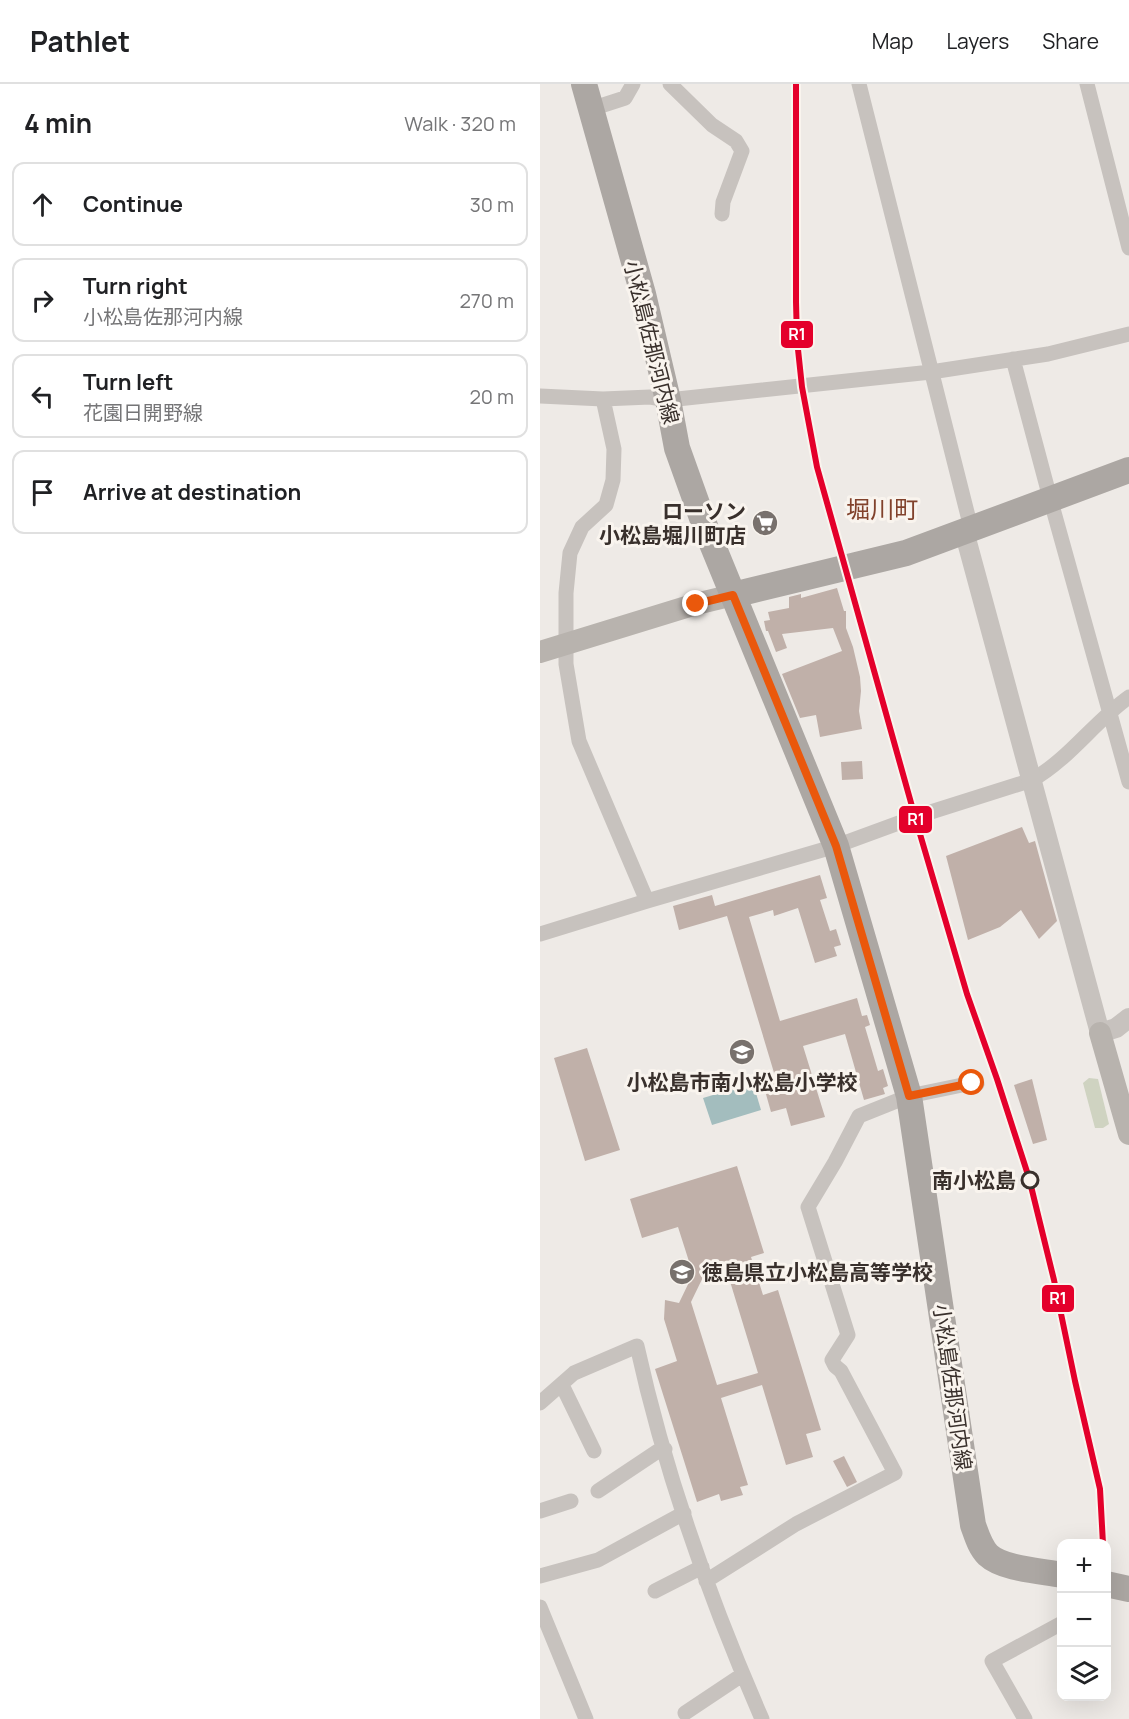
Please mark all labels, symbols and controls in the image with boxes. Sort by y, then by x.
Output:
text: Pathlet [30,22,130,60]
text: Map [872,27,913,55]
text: Layers [946,27,1009,55]
text: Share [1042,27,1099,55]
text: 4 min [24,105,92,141]
text: Walk · 320 m [404,110,516,137]
icon: ahead [26,188,59,221]
text: Continue [83,189,183,219]
text: 30 m [470,191,514,218]
street label: 小松島佐那河内線 [618,257,686,427]
text: Turn right [83,271,188,301]
icon: right [26,284,59,317]
text: 270 m [459,287,514,314]
text: 小松島佐那河内線 [83,303,243,330]
line badge: R1 [780,320,814,349]
text: R1 [788,323,806,345]
text: Turn left [83,367,173,397]
icon: left [26,380,59,413]
text: 20 m [469,383,514,410]
text: 花園日開野線 [83,399,203,426]
icon: arrive [26,476,59,509]
text: Arrive at destination [83,477,301,507]
district label: 堀川町 [846,492,918,525]
place label: ローソン 小松島堀川町店 [599,497,746,549]
supermarket icon: ローソン 小松島堀川町店 [750,508,780,538]
route end [682,590,708,616]
line badge: R1 [898,805,933,834]
text: R1 [907,808,925,830]
school or university icon: 小松島市南小松島小学校 [727,1037,757,1067]
place label: 小松島市南小松島小学校 [627,1068,858,1096]
route start [958,1069,984,1095]
place label: 南小松島 [932,1166,1016,1194]
marker: 南小松島 [1021,1171,1039,1189]
school or university icon: 徳島県立小松島高等学校 [667,1257,697,1287]
place label: 徳島県立小松島高等学校 [702,1258,933,1286]
line badge: R1 [1041,1284,1075,1313]
text: R1 [1049,1287,1067,1309]
street label: 小松島佐那河内線 [927,1302,979,1472]
map controls [1057,1539,1111,1701]
button: + [1057,1539,1111,1593]
button: − [1057,1593,1111,1647]
button: layers [1057,1647,1111,1701]

